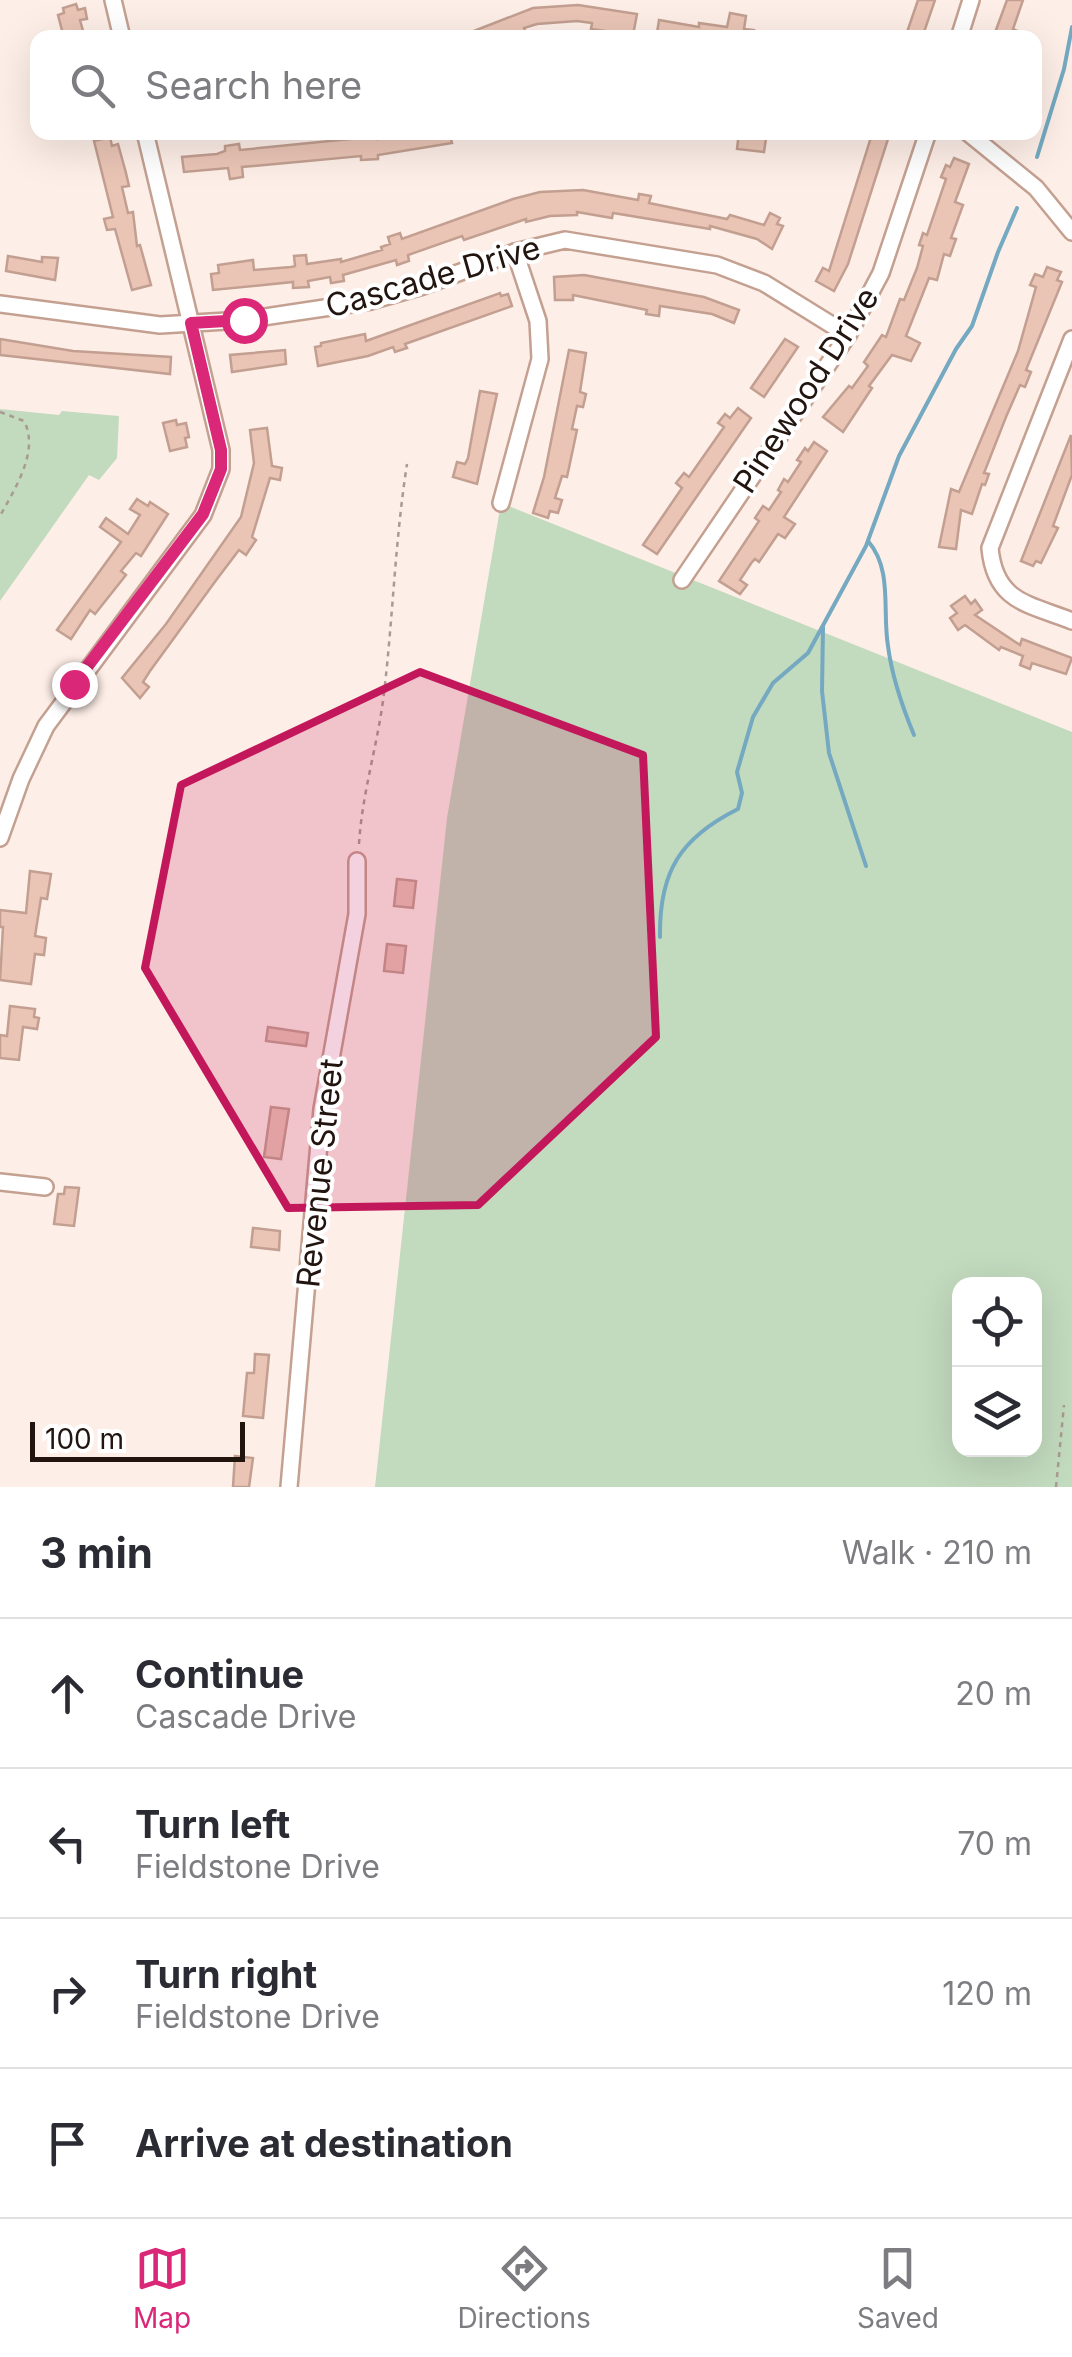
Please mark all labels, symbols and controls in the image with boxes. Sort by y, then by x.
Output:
search box [30,30,1042,140]
icon: search [65,58,120,113]
text: Search here [145,62,362,108]
street label: Cascade Drive [321,227,545,326]
street label: Pinewood Drive [725,280,887,500]
route start [222,298,268,344]
route end [52,662,98,708]
street label: Revenue Street [288,1057,351,1289]
map controls [952,1277,1042,1457]
button: locate [952,1277,1042,1367]
button: layers [952,1367,1042,1457]
scale bar [30,1417,245,1462]
text: 100 m [45,1422,124,1456]
text: 3 min [40,1527,153,1578]
text: Walk · 210 m [842,1533,1032,1572]
text: Continue [135,1651,304,1697]
icon: ahead [40,1666,95,1721]
text: 20 m [955,1674,1032,1713]
text: Cascade Drive [135,1697,356,1736]
text: Turn left [135,1801,290,1847]
icon: left [40,1816,95,1871]
text: 70 m [957,1824,1032,1863]
text: Fieldstone Drive [135,1847,380,1886]
text: Turn right [135,1951,317,1997]
icon: right [40,1966,95,2021]
text: 120 m [942,1974,1032,2013]
text: Fieldstone Drive [135,1997,380,2036]
icon: arrive [40,2116,95,2171]
text: Arrive at destination [135,2120,513,2166]
tab: Map [133,2241,191,2335]
tab: Directions [457,2241,591,2335]
tab: Saved [857,2241,939,2335]

